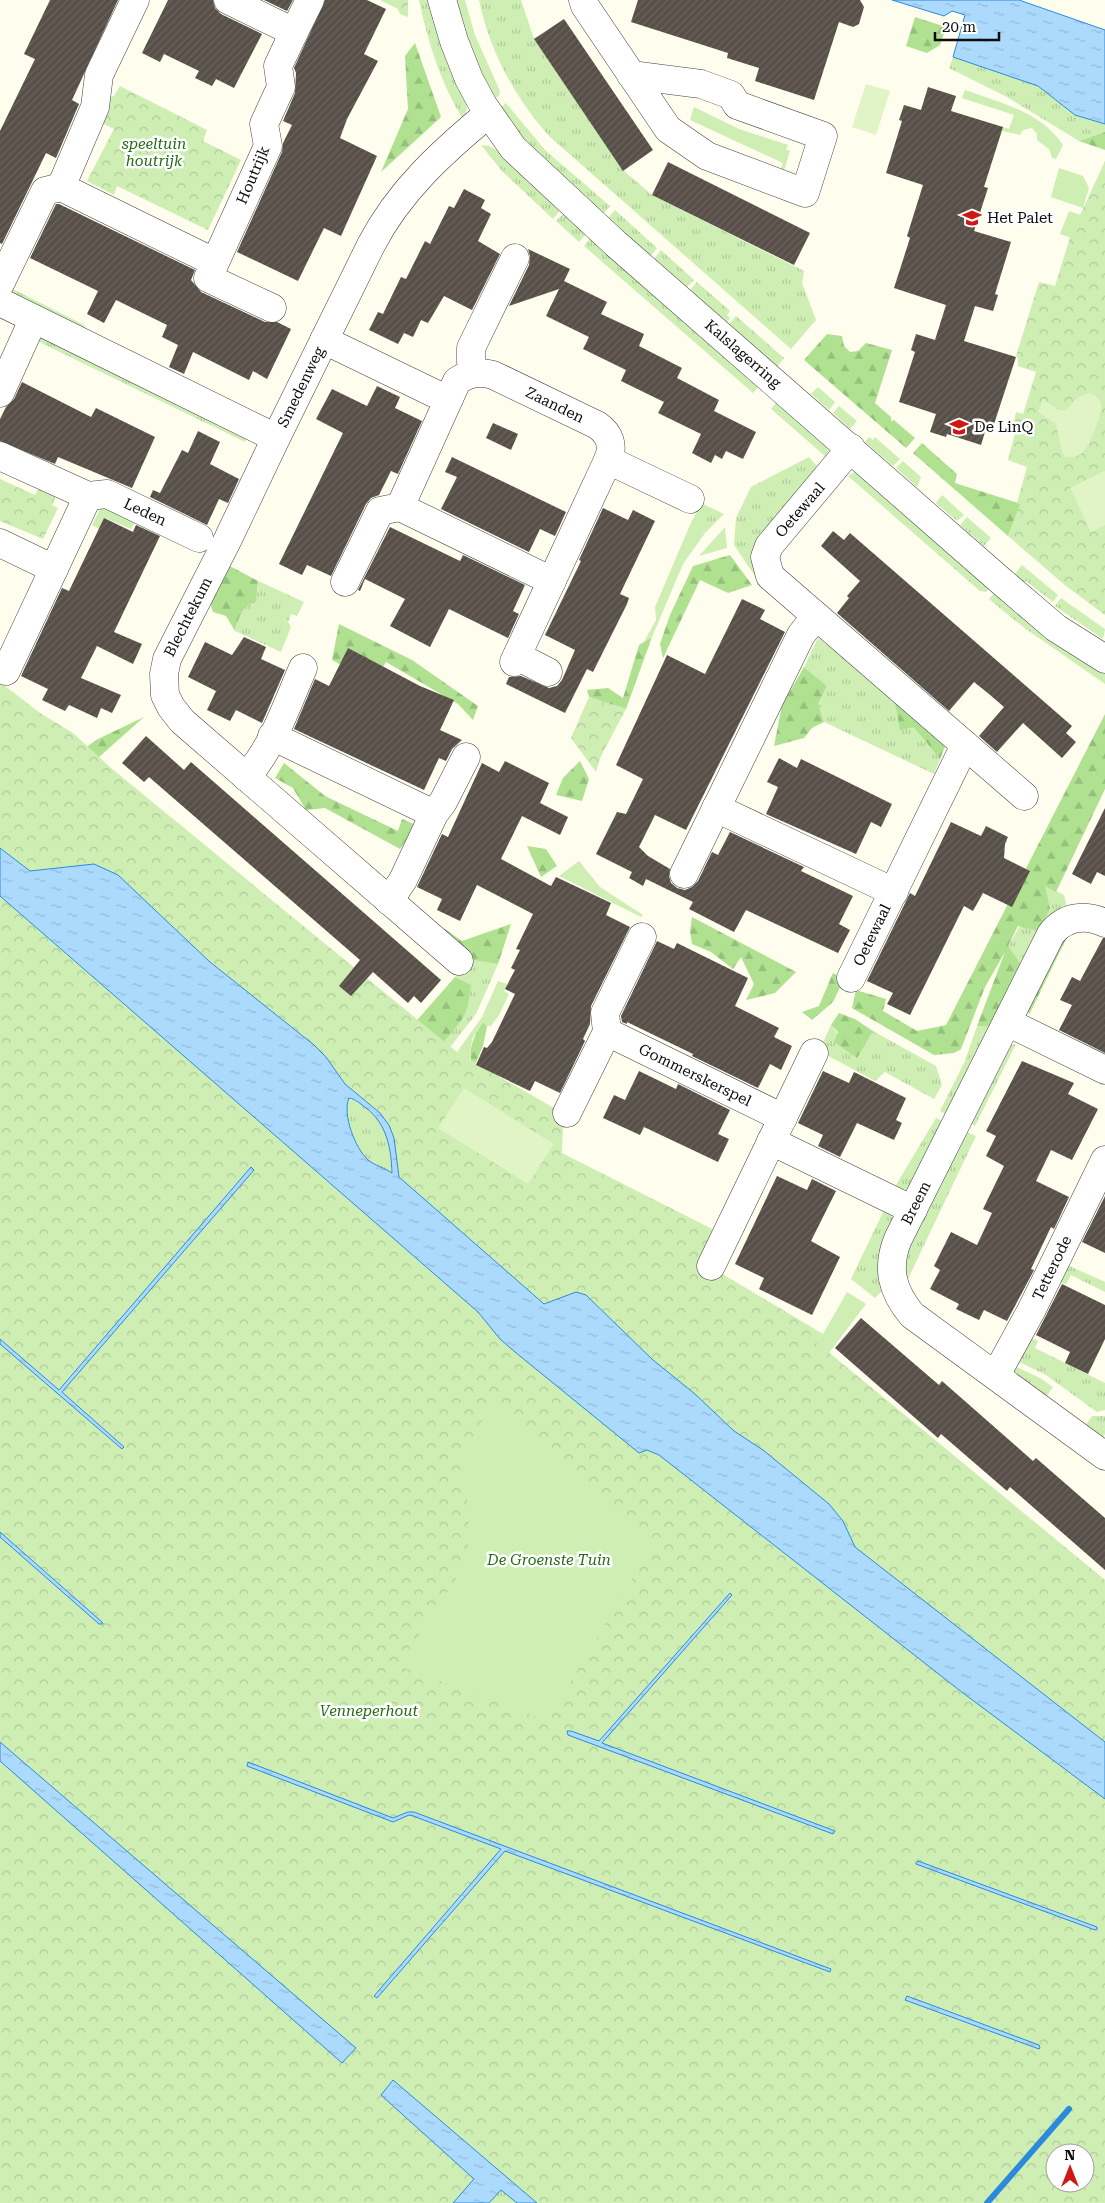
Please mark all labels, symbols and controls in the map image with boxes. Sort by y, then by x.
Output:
scale bar [935,10,999,42]
text: 20 m [942,18,977,36]
park label: speeltuin houtrijk [122,135,186,170]
street label: Houtrijk [233,143,273,207]
school or university icon: Het Palet [961,207,983,229]
place label: Het Palet [987,209,1053,227]
street label: Kalslagerring [701,316,785,392]
street label: Smedenweg [274,343,328,430]
street label: Zaanden [523,383,587,427]
school or university icon: De LinQ [948,416,970,438]
place label: De LinQ [974,418,1033,436]
street label: Oetewaal [771,479,829,541]
street label: Leden [121,494,170,530]
street label: Blechtekum [160,574,216,660]
street label: Oetewaal [849,901,895,969]
street label: Gommerskerspel [636,1040,755,1110]
street label: Breem [897,1178,935,1228]
street label: Tetterode [1029,1233,1075,1303]
park label: De Groenste Tuin [486,1551,611,1569]
park label: Venneperhout [320,1702,419,1720]
north arrow [1045,2143,1095,2193]
text: N [1065,2147,1076,2163]

